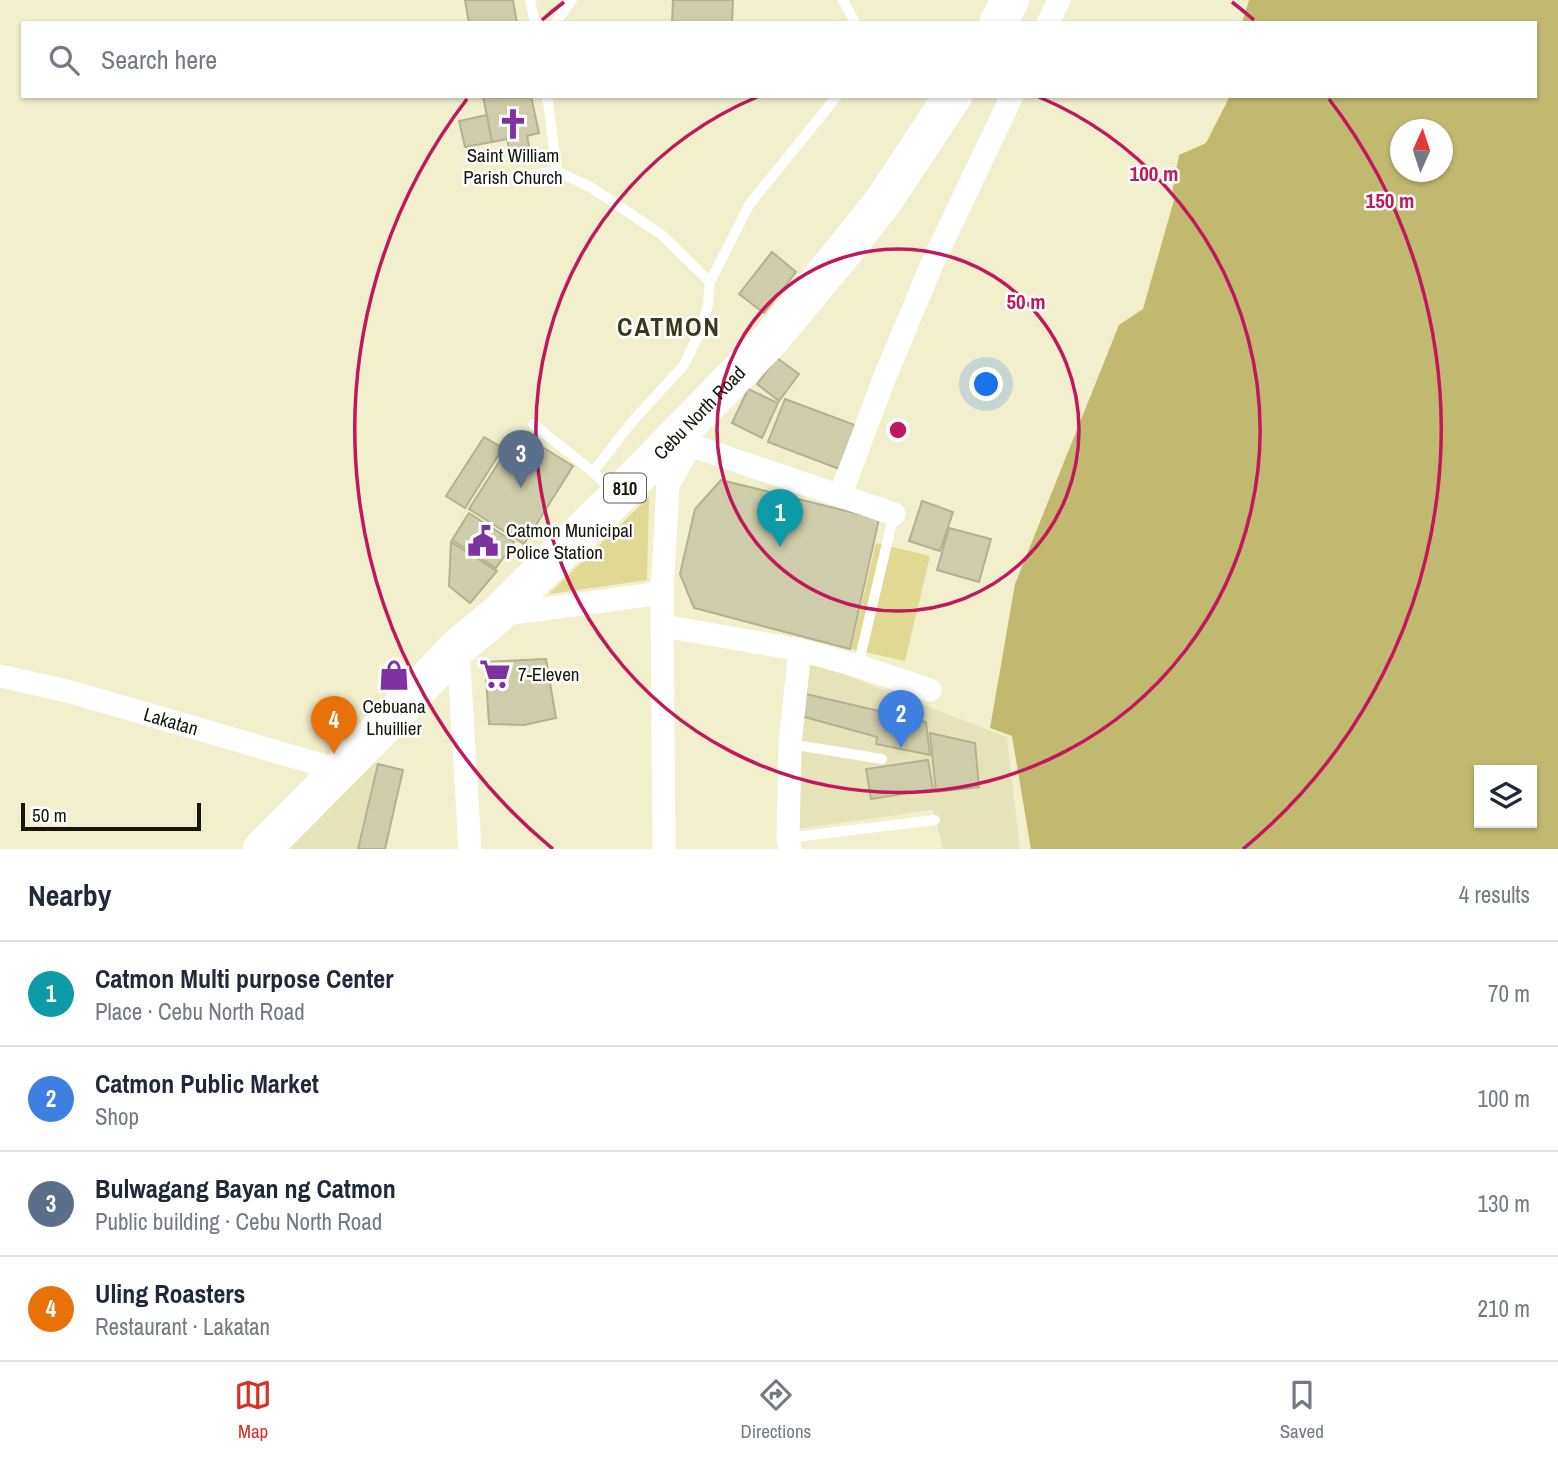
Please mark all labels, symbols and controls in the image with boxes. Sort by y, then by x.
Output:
search box [21,21,1537,98]
icon: search [45,41,83,79]
text: Search here [101,42,217,77]
church icon: Saint William Parish Church [496,107,530,141]
north arrow [1390,119,1453,182]
place label: Saint William Parish Church [463,142,563,190]
text: 100 m [1130,159,1178,188]
text: 150 m [1366,186,1414,215]
text: 50 m [1006,287,1046,316]
district label: CATMON [617,309,721,344]
street label: Cebu North Road [648,360,751,465]
your location [969,367,1003,401]
centre of rings [886,418,910,442]
pin: 3 [498,430,544,488]
road number: 810 [604,474,646,502]
pin: 1 [757,489,803,547]
place label: Catmon Municipal Police Station [506,517,632,565]
public building icon: Catmon Municipal Police Station [466,524,500,558]
supermarket icon: 7-Eleven [478,657,512,691]
shop icon: Cebuana Lhuillier [377,658,411,692]
place label: 7-Eleven [518,661,579,687]
pin: 2 [878,690,924,748]
place label: Cebuana Lhuillier [362,693,426,741]
pin: 4 [311,696,357,754]
street label: Lakatan [141,701,201,741]
map controls [1474,765,1537,828]
button: layers [1474,765,1537,828]
scale bar [21,800,201,832]
text: 50 m [32,802,67,828]
text: Nearby [28,875,111,915]
text: 4 results [1459,879,1530,910]
text: Catmon Multi purpose Center [95,961,394,996]
text: 1 [46,978,56,1009]
text: 70 m [1488,978,1530,1009]
text: Place · Cebu North Road [95,996,305,1027]
text: Catmon Public Market [95,1066,319,1101]
text: 2 [46,1083,56,1114]
text: 100 m [1478,1083,1530,1114]
text: Shop [95,1101,139,1132]
text: Bulwagang Bayan ng Catmon [95,1171,396,1206]
text: 3 [46,1188,56,1219]
text: 130 m [1478,1188,1530,1219]
text: Public building · Cebu North Road [95,1206,382,1237]
text: Uling Roasters [95,1276,245,1311]
text: 4 [46,1293,56,1324]
text: 210 m [1478,1293,1530,1324]
text: Restaurant · Lakatan [95,1311,270,1342]
tab: Map [234,1376,272,1444]
tab: Directions [740,1376,811,1444]
tab: Saved [1280,1376,1324,1444]

